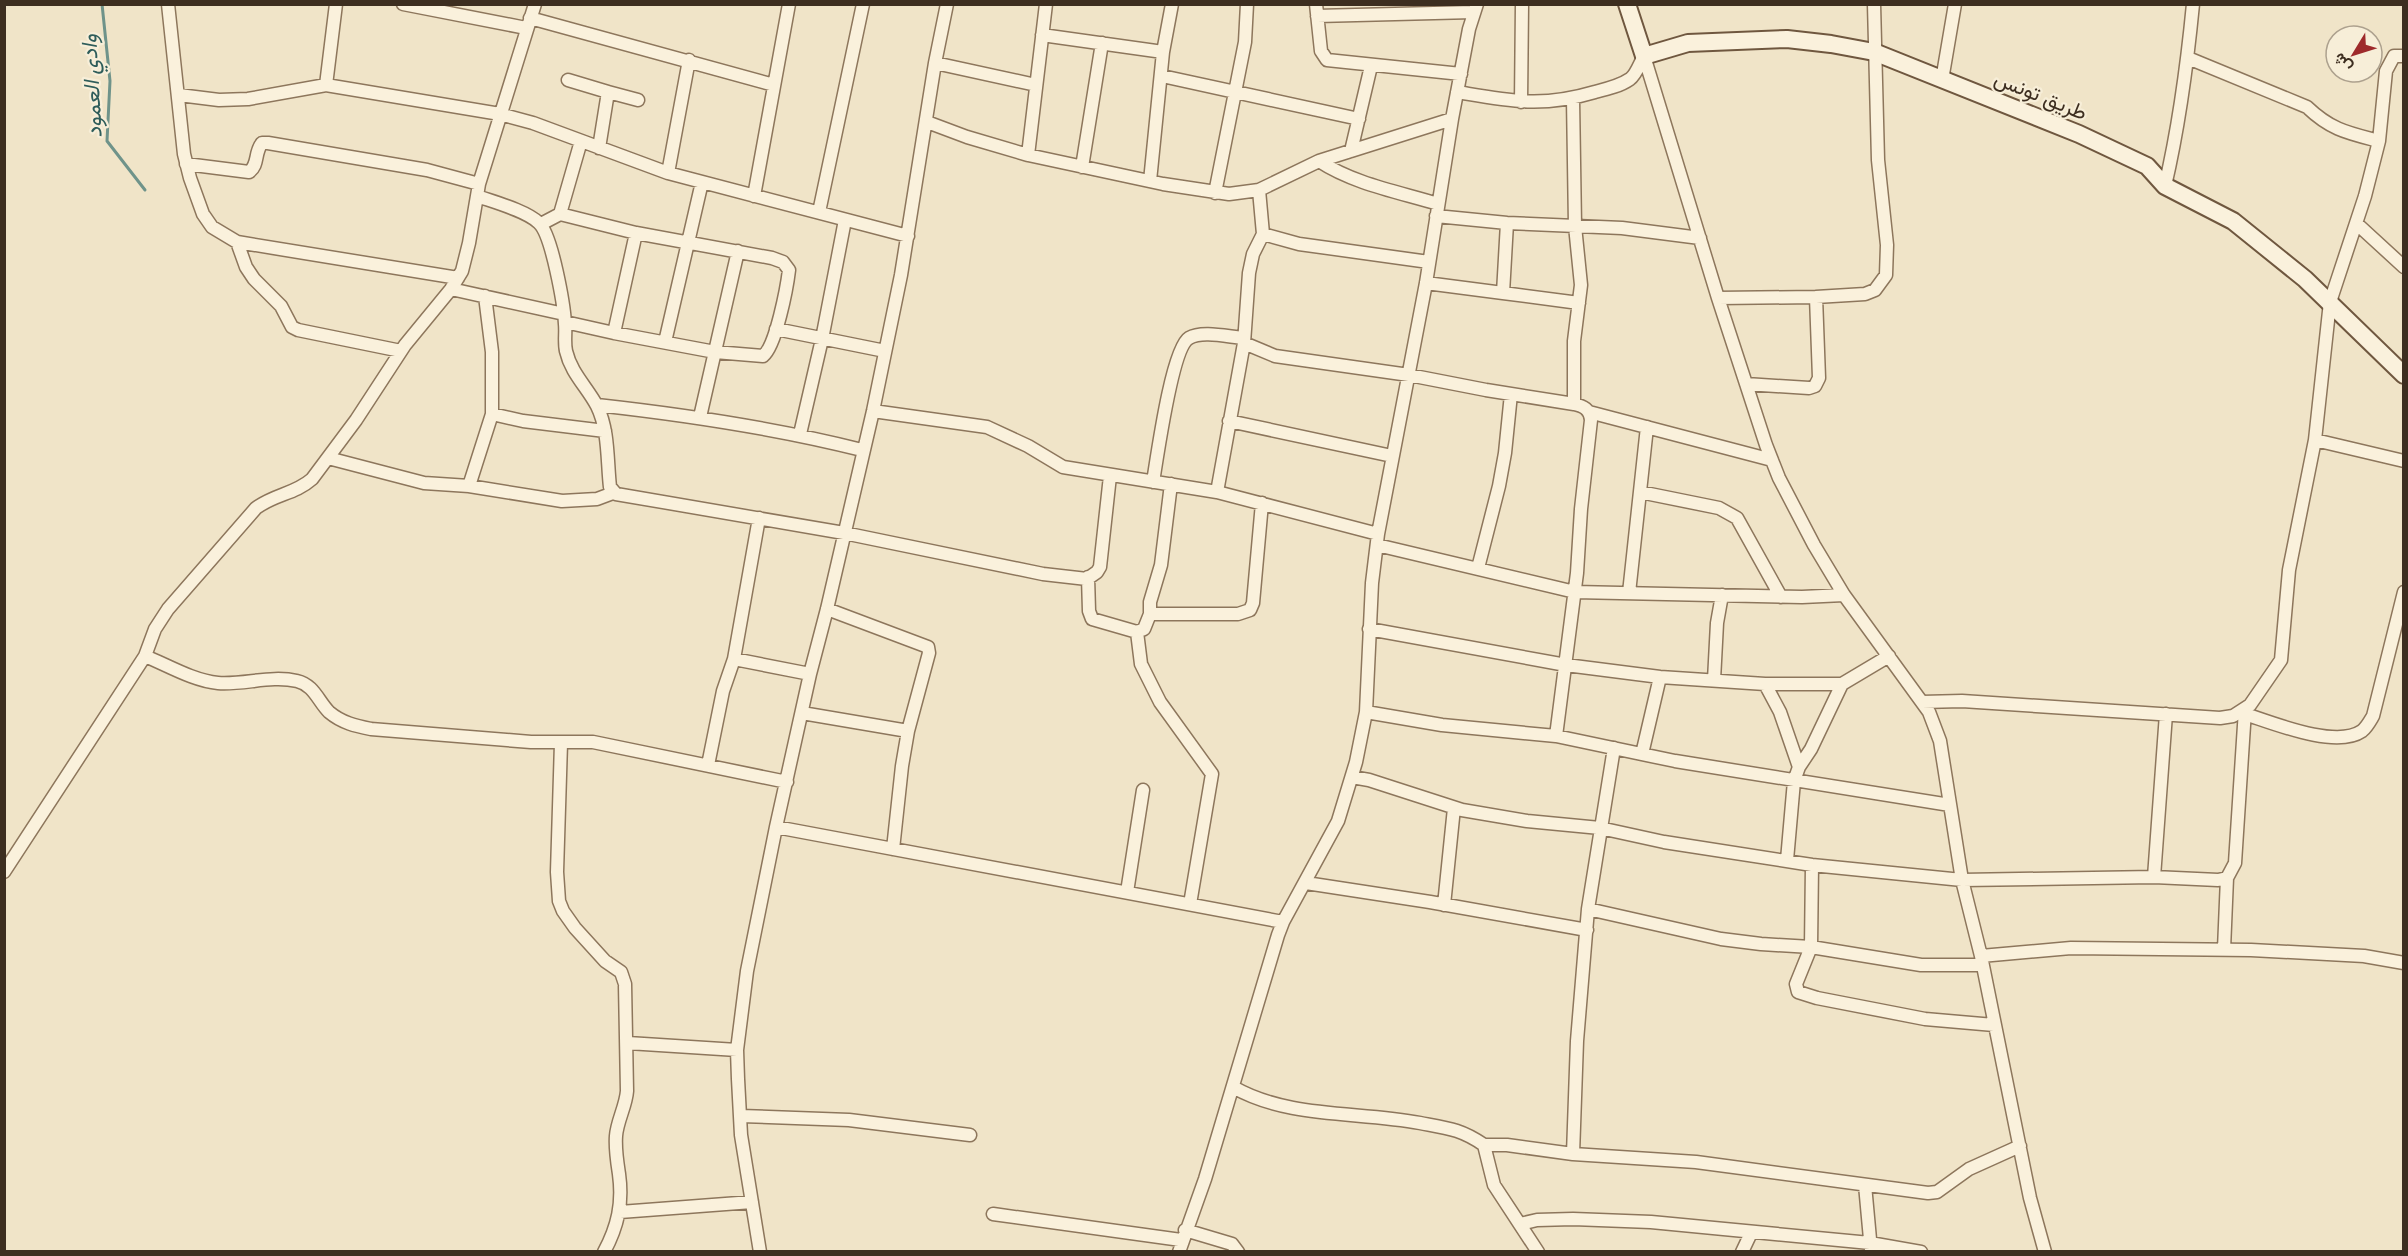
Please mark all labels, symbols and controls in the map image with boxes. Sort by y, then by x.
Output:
north arrow [2324,24,2384,84]
water label: وادي العمود [74,33,112,138]
text: ش [2328,49,2356,77]
street label: طريق تونس [1991,64,2091,126]

